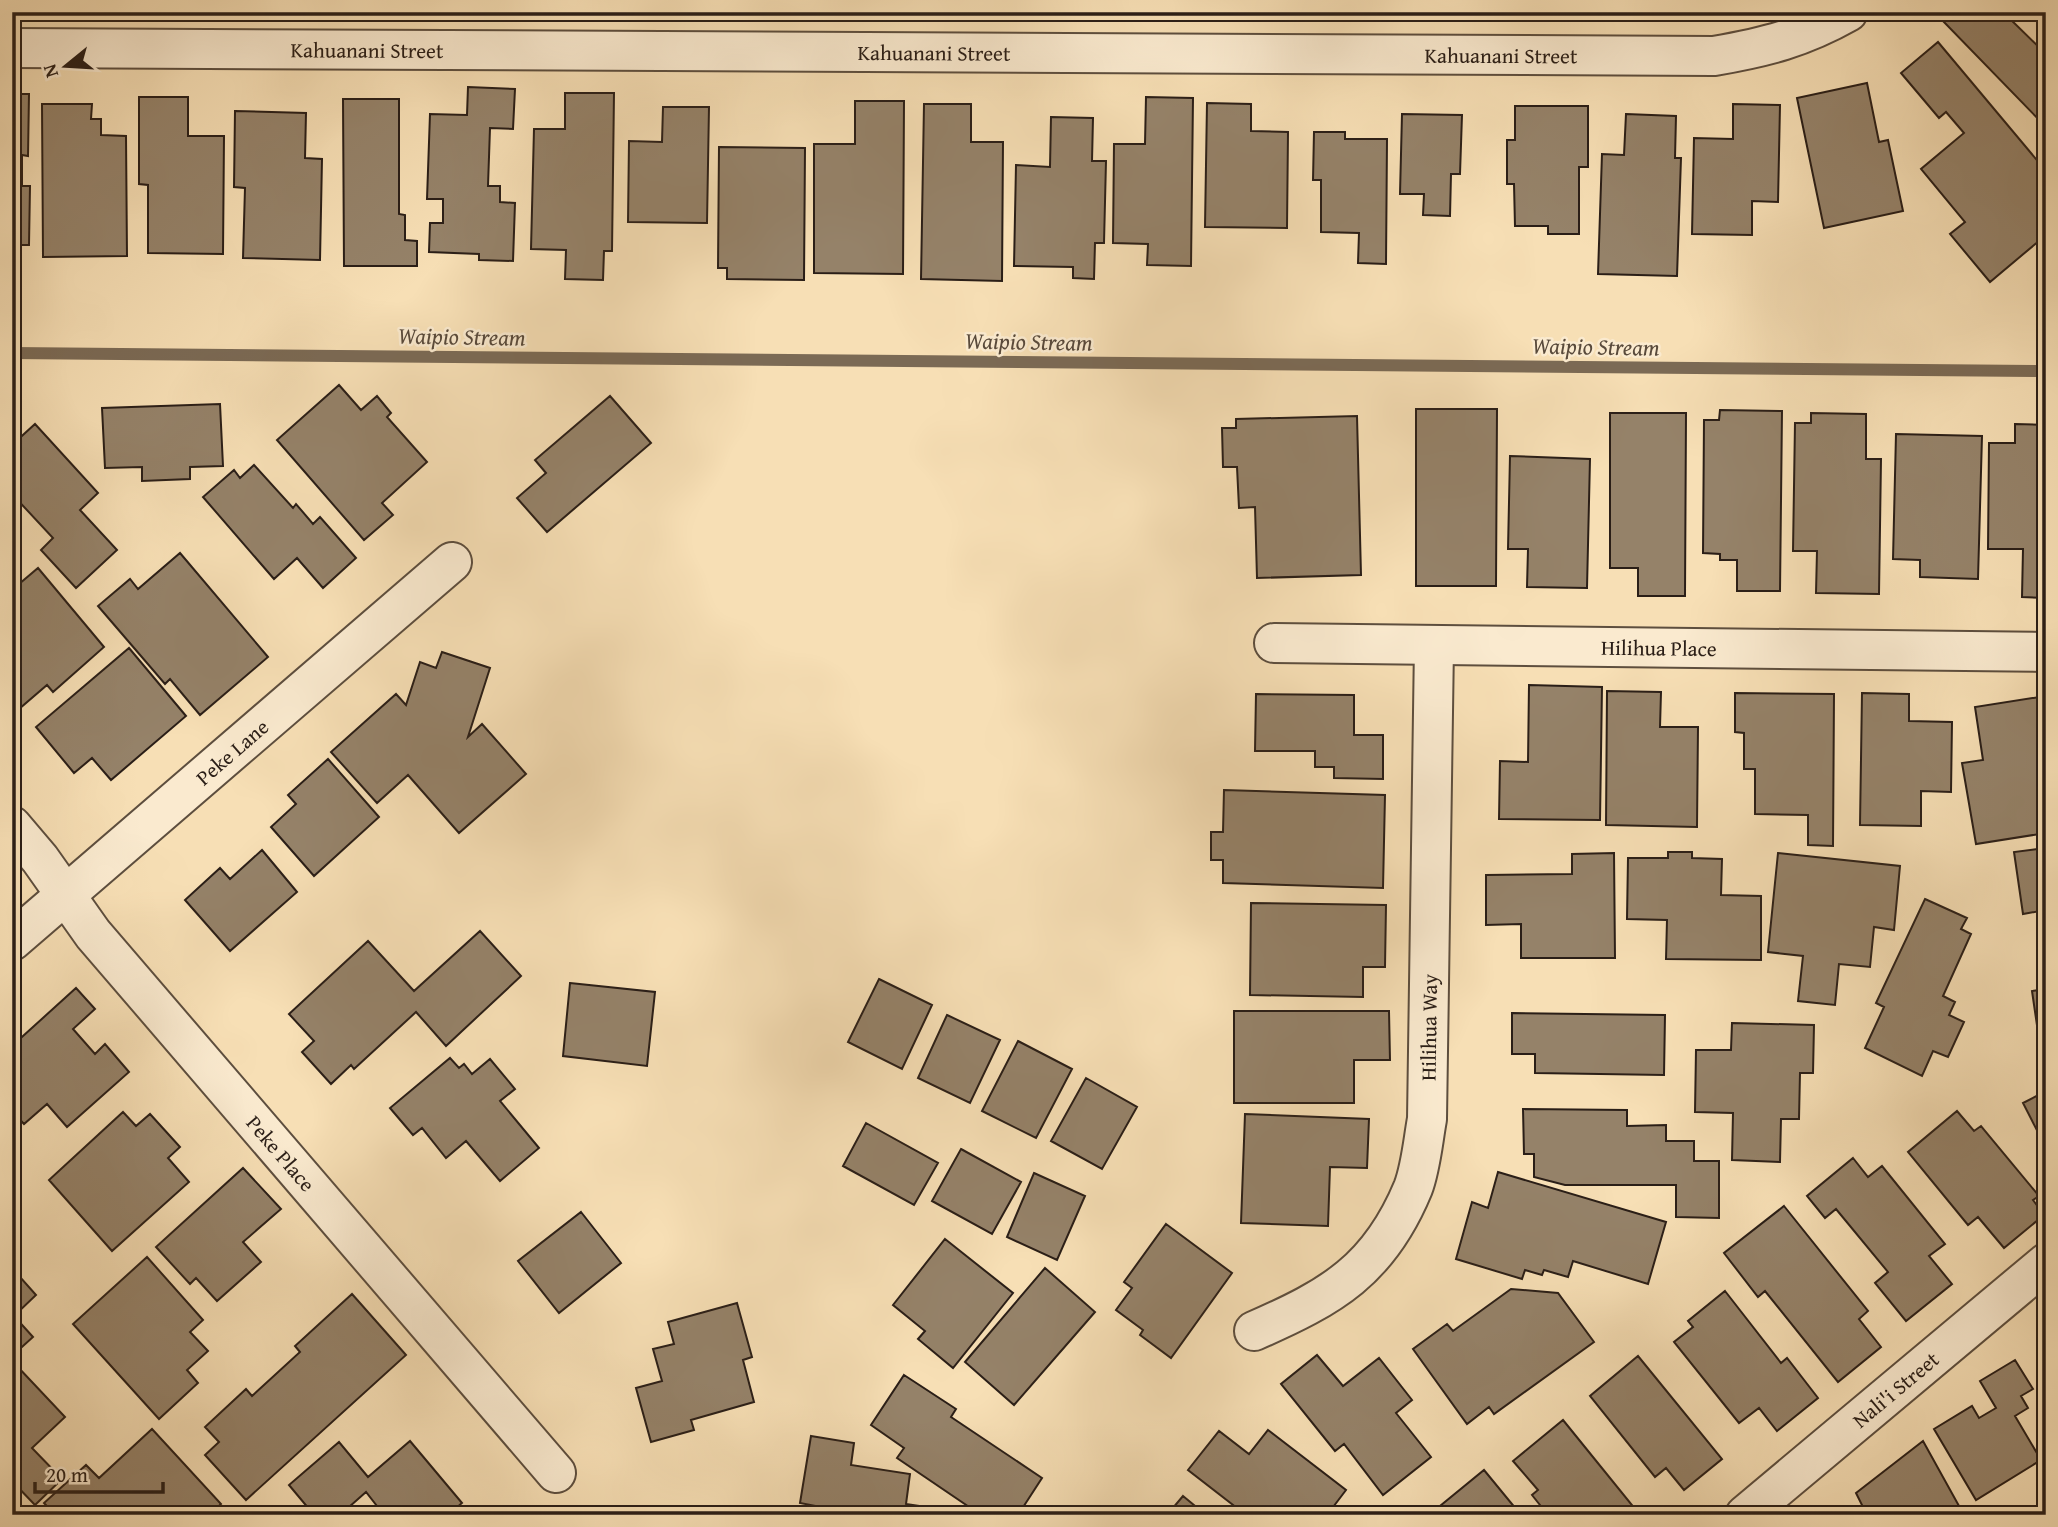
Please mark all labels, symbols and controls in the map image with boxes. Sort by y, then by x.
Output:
north arrow [32,32,102,102]
street label: Kahuanani Street [291,34,444,66]
street label: Kahuanani Street [858,36,1011,68]
street label: Kahuanani Street [1425,39,1578,71]
text: N [34,61,65,82]
water label: Waipio Stream [398,318,526,354]
water label: Waipio Stream [965,323,1093,359]
water label: Waipio Stream [1532,328,1660,364]
street label: Hilihua Place [1601,631,1717,664]
street label: Peke Lane [188,711,275,792]
street label: Hilihua Way [1412,973,1445,1081]
street label: Peke Place [239,1108,323,1198]
street label: Nali'i Street [1845,1343,1946,1435]
scale bar [35,1450,163,1494]
text: 20 m [46,1459,88,1490]

